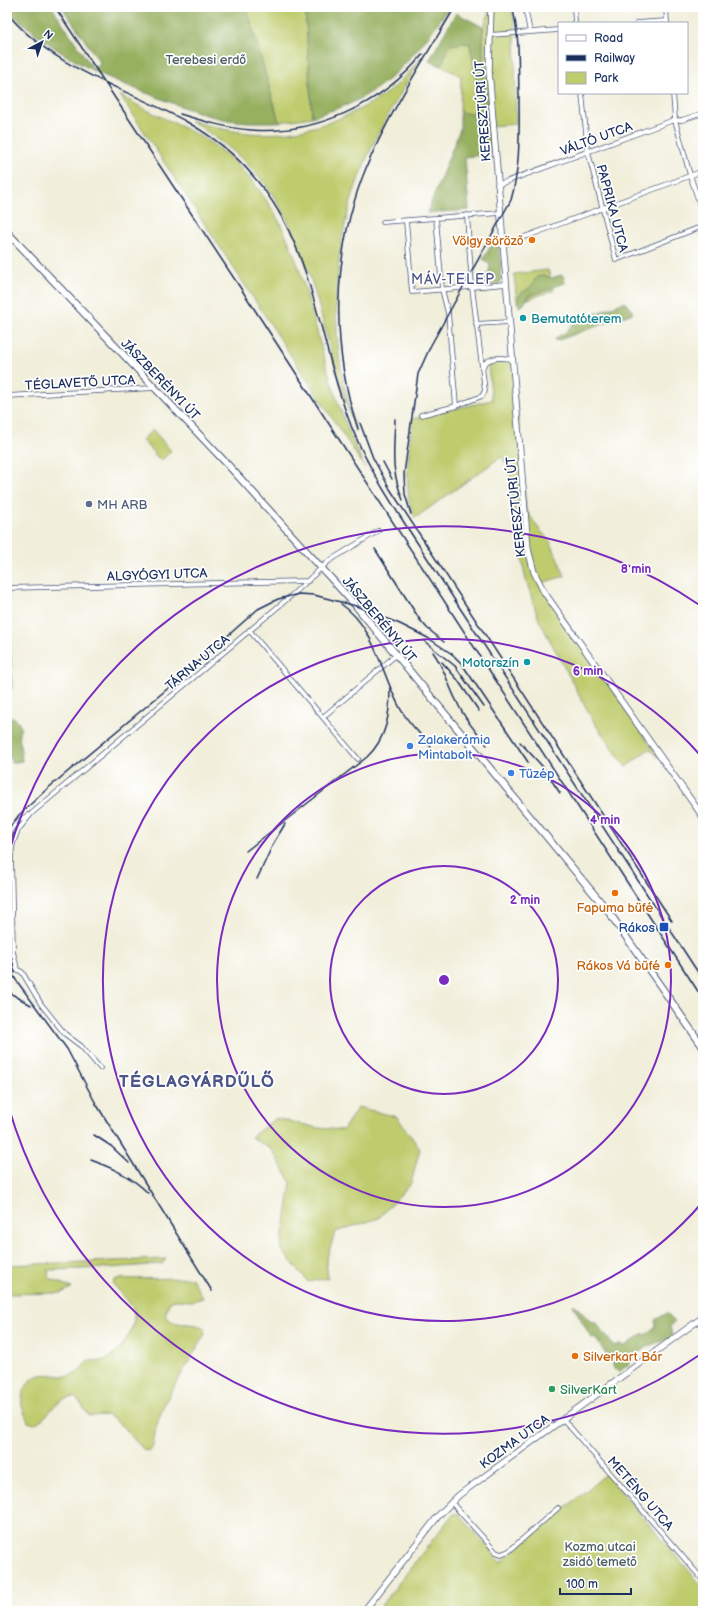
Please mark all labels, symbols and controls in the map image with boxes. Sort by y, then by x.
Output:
north arrow [22,22,62,62]
legend [558,22,688,94]
text: N [41,27,56,42]
text: Road [594,31,623,46]
text: Railway [594,51,636,66]
park label: Terebesi erdő [165,52,247,68]
street label: KERESZTÚRI ÚT [470,60,495,162]
text: Park [594,71,618,86]
street label: VÁLTÓ UTCA [558,118,635,159]
street label: PAPRIKA UTCA [593,163,631,254]
place label: Völgy söröző [452,233,524,249]
marker: Völgy söröző [527,235,537,245]
district label: MÁV-TELEP [411,270,495,288]
place label: Bemutatóterem [531,311,622,327]
marker: Bemutatóterem [518,313,528,323]
street label: JÁSZBERÉNYI ÚT [117,335,204,424]
street label: TÉGLAVETŐ UTCA [24,372,136,394]
street label: KERESZTÚRI ÚT [502,456,529,558]
place label: MH ARB [97,497,147,513]
marker: MH ARB [84,499,94,509]
text: 8 min [621,562,651,577]
street label: ALGYÓGYI UTCA [107,564,208,585]
street label: JÁSZBERÉNYI ÚT [339,573,421,666]
street label: TÁRNA UTCA [162,631,233,694]
place label: Motorszín [462,655,519,671]
marker: Motorszín [522,657,532,667]
text: 6 min [573,664,603,679]
place label: Zalakerámia Mintabolt [417,732,490,763]
marker: Zalakerámia Mintabolt [405,741,415,751]
place label: Tüzép [519,766,555,782]
marker: Tüzép [506,768,516,778]
text: 4 min [590,813,620,828]
marker: Fapuma büfé [610,888,620,898]
text: 2 min [510,893,540,908]
place label: Fapuma büfé [577,900,654,916]
place label: Rákos [618,920,656,936]
marker: Rákos [658,921,670,933]
place label: Rákos Vá büfé [577,958,660,974]
marker: Rákos Vá büfé [663,960,673,970]
centre of rings [437,973,451,987]
district label: TÉGLAGYÁRDŰLŐ [119,1070,275,1092]
place label: Silverkart Bár [583,1349,662,1365]
marker: Silverkart Bár [570,1351,580,1361]
place label: SilverKart [560,1382,617,1398]
marker: SilverKart [547,1384,557,1394]
street label: KOZMA UTCA [477,1411,553,1472]
street label: METÉNG UTCA [604,1453,677,1534]
park label: Kozma utcai zsidó temető [563,1539,637,1570]
scale bar [560,1570,631,1596]
text: 100 m [566,1577,598,1592]

